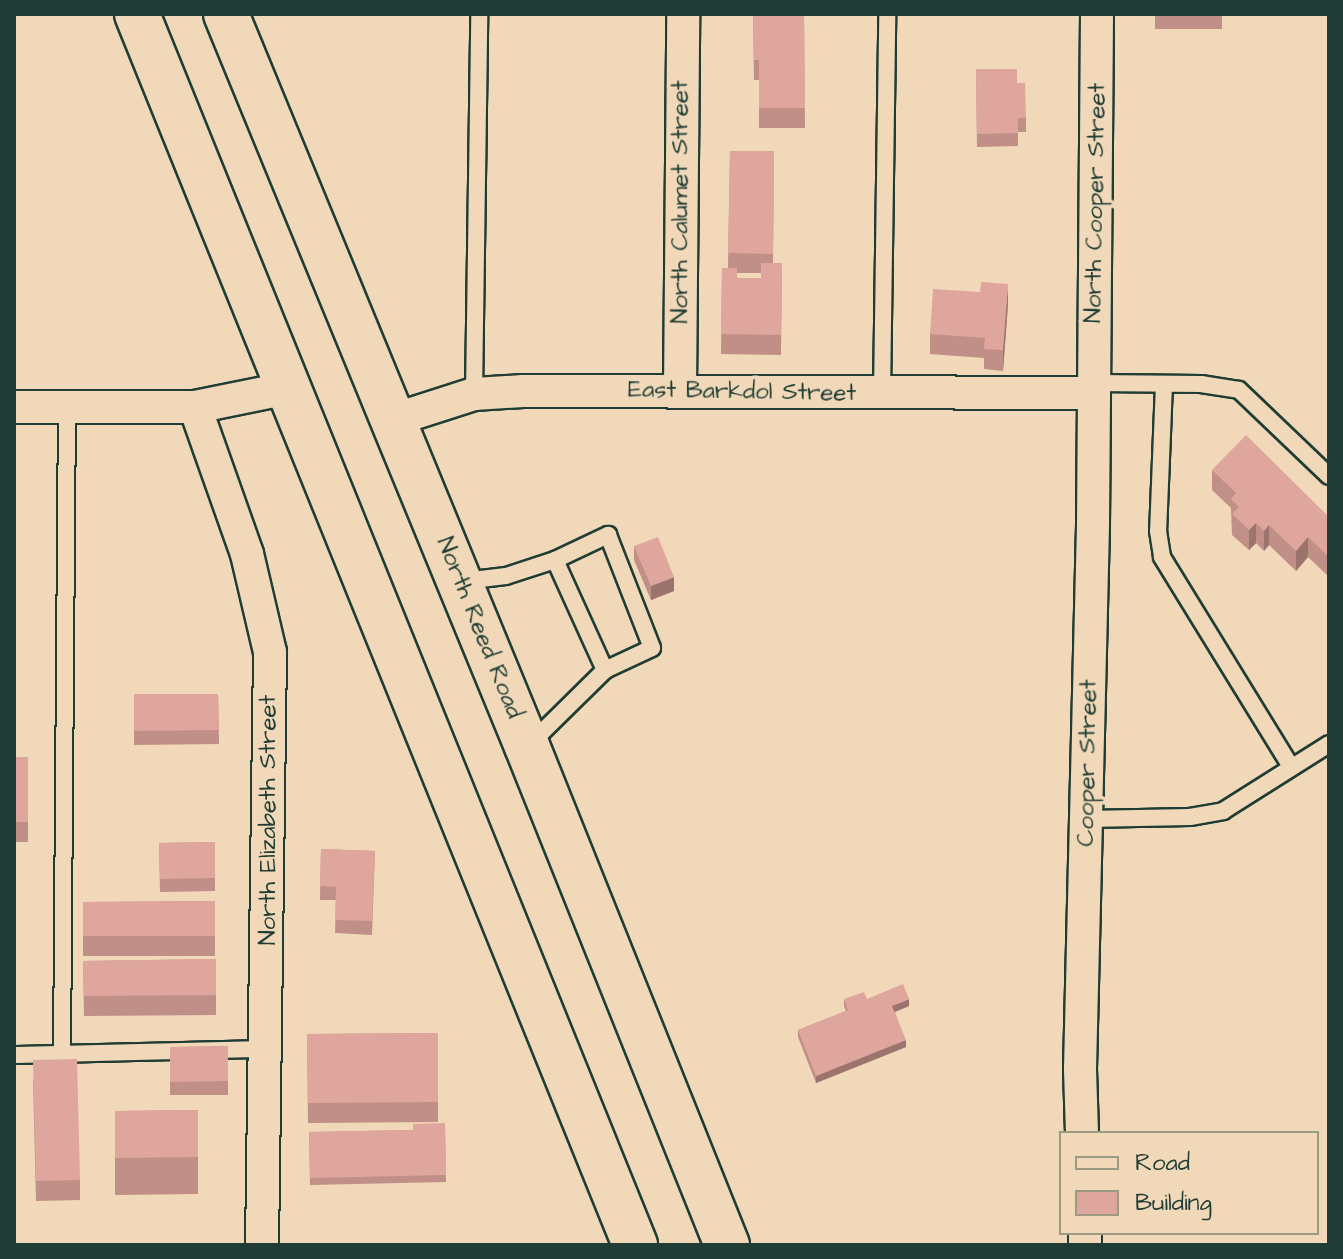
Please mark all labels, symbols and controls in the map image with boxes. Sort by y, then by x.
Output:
street label: North Calumet Street [667,80,695,324]
street label: North Cooper Street [1080,83,1112,323]
street label: East Barkdol Street [628,376,856,408]
street label: North Reed Road [429,533,529,723]
street label: Cooper Street [1072,679,1104,847]
street label: North Elizabeth Street [255,695,283,945]
legend [1059,1131,1319,1235]
text: Road [1135,1146,1190,1180]
text: Building [1135,1186,1212,1220]

